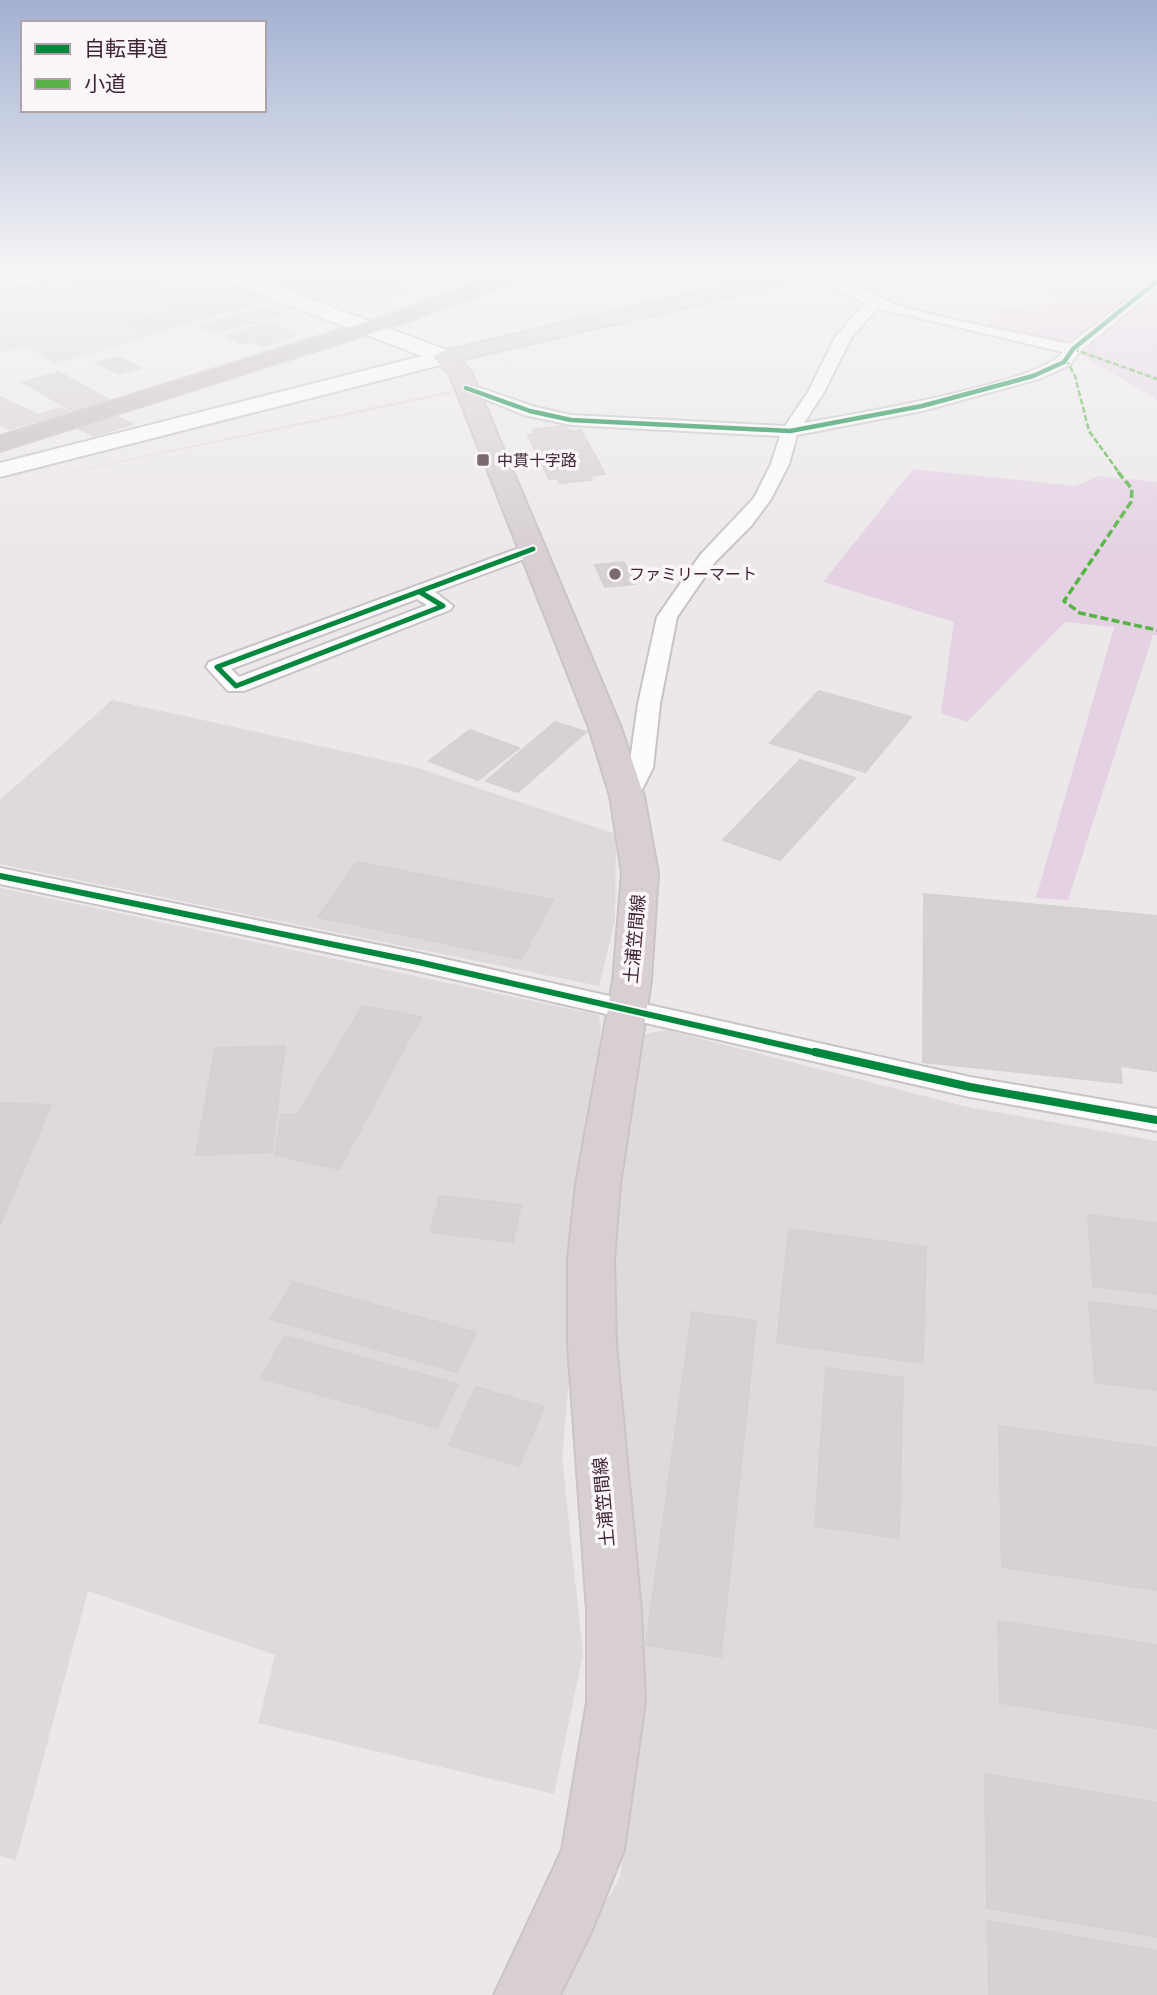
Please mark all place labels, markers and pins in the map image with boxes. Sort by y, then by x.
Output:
marker: 中貫十字路 [475,452,491,468]
place label: 中貫十字路 [497,452,577,469]
marker: ファミリーマート [607,566,623,582]
place label: ファミリーマート [629,566,757,583]

